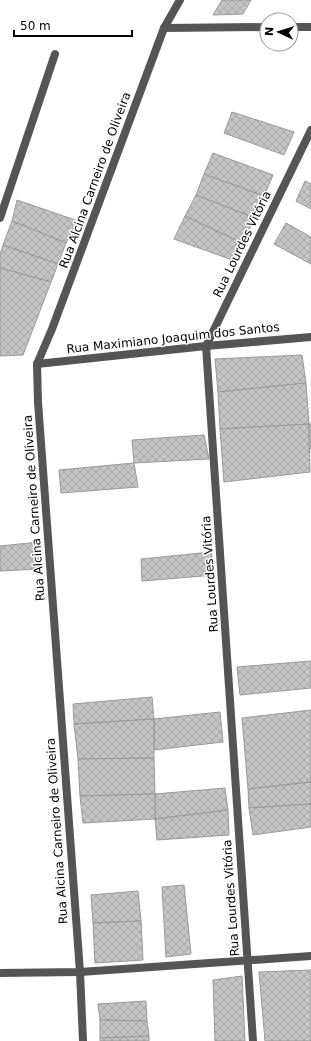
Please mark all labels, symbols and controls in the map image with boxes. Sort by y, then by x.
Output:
scale bar [14,12,132,38]
north arrow [259,12,299,52]
text: 50 m [20,19,51,33]
text: N [263,26,276,36]
street label: Rua Alcina Carneiro de Oliveira [57,90,133,270]
street label: Rua Lourdes Vitória [210,188,274,300]
street label: Rua Maximiano Joaquim dos Santos [66,320,280,356]
street label: Rua Alcina Carneiro de Oliveira [21,415,47,601]
street label: Rua Lourdes Vitória [199,515,221,633]
street label: Rua Alcina Carneiro de Oliveira [44,738,70,924]
street label: Rua Lourdes Vitória [220,839,242,957]

